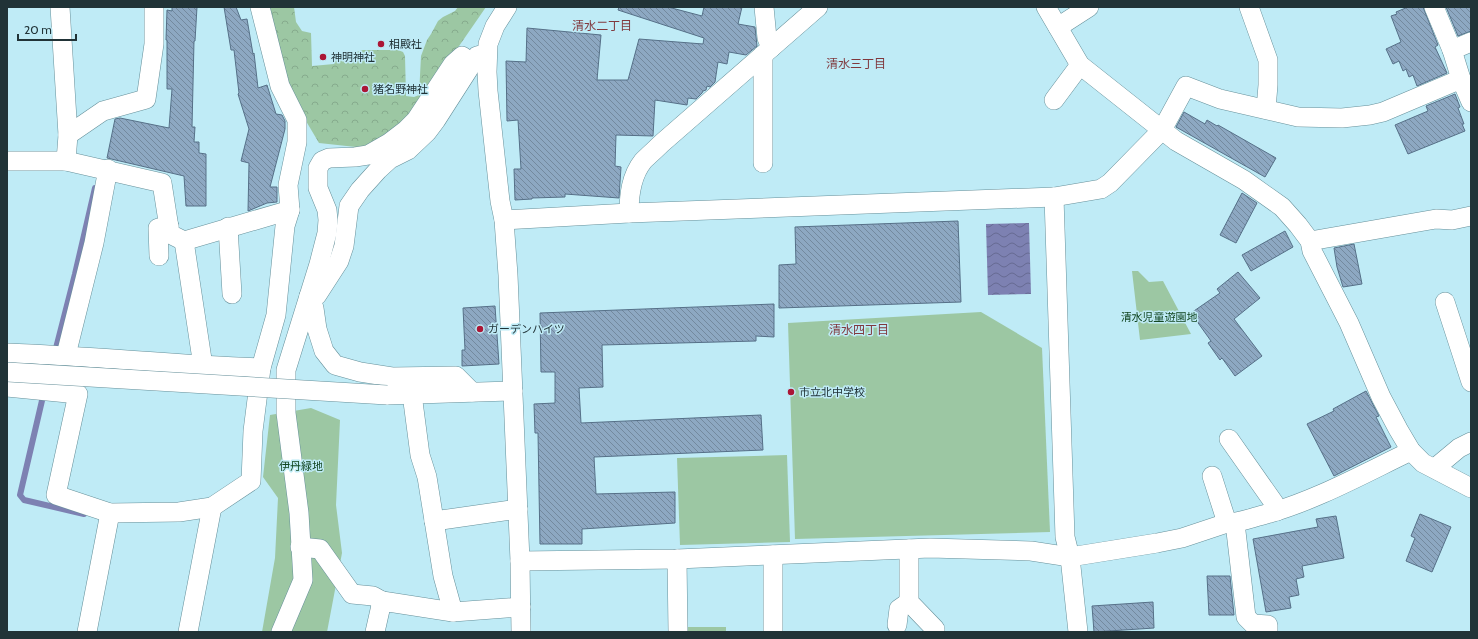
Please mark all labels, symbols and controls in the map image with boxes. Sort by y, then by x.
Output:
scale bar [18,16,76,42]
district label: 清水二丁目 [572,18,632,33]
text: 20 m [24,22,52,37]
place label: 相殿社 [389,37,422,51]
marker: 相殿社 [376,39,386,49]
place label: 神明神社 [331,50,375,64]
marker: 神明神社 [318,52,328,62]
district label: 清水三丁目 [826,56,886,71]
place label: 猪名野神社 [373,82,428,96]
marker: 猪名野神社 [360,84,370,94]
park label: 清水児童遊園地 [1121,310,1198,324]
place label: ガーデンハイツ [488,322,565,336]
district label: 清水四丁目 [829,322,889,337]
marker: ガーデンハイツ [475,324,485,334]
place label: 市立北中学校 [799,385,865,399]
marker: 市立北中学校 [786,387,796,397]
park label: 伊丹緑地 [279,459,323,473]

